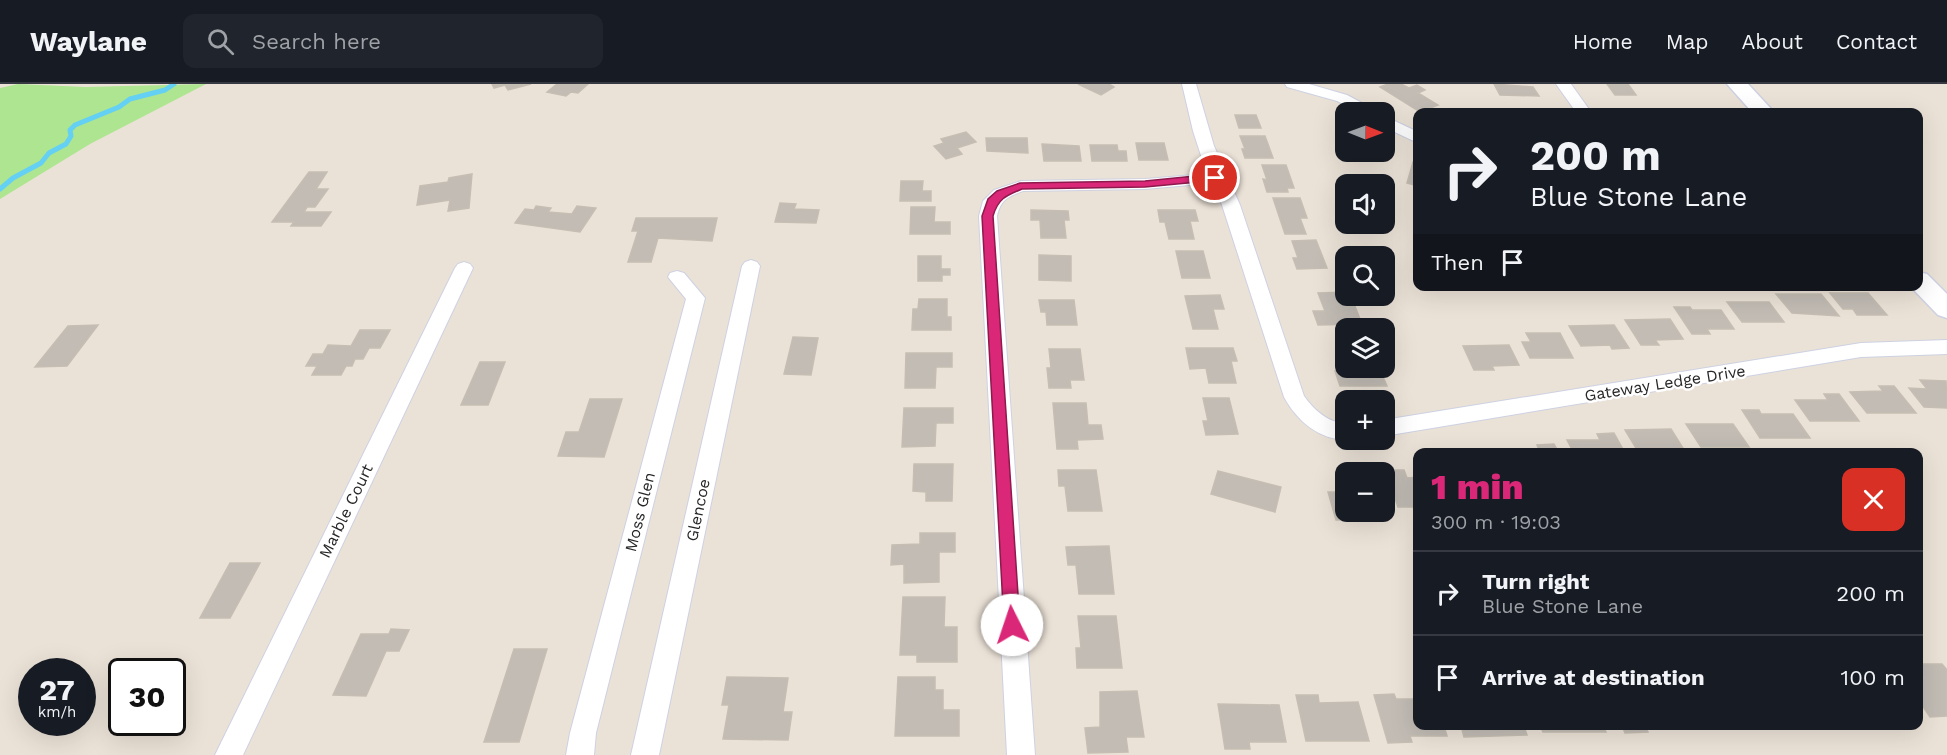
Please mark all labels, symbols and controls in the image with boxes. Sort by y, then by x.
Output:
search box [183,14,603,68]
text: Waylane [30,25,147,58]
icon: search [204,25,237,58]
text: Search here [252,29,381,54]
text: Home [1573,29,1633,54]
text: Map [1666,29,1709,54]
text: About [1742,29,1803,54]
text: Contact [1836,29,1917,54]
north arrow [1335,102,1395,162]
map controls [1335,102,1395,522]
text: 200 m [1530,131,1661,180]
icon: right [1431,132,1509,210]
pin [1189,152,1240,203]
icon: arrive [1198,161,1231,194]
button: sound [1335,174,1395,234]
text: Blue Stone Lane [1530,181,1747,213]
button: search [1335,246,1395,306]
icon: arrive [1496,246,1529,279]
text: Then [1431,250,1484,275]
button: layers [1335,318,1395,378]
street label: Gateway Ledge Drive [1583,361,1747,405]
button: + [1335,390,1395,450]
street label: Marble Court [315,461,377,561]
button: − [1335,462,1395,522]
text: 1 min [1431,466,1524,508]
button: close [1842,468,1905,531]
street label: Moss Glen [621,470,659,554]
street label: Glencoe [682,477,714,543]
text: 300 m · 19:03 [1431,510,1561,534]
text: Turn right [1482,569,1589,594]
icon: right [1431,577,1464,610]
text: 200 m [1836,581,1905,606]
position arrow [980,593,1044,657]
text: Blue Stone Lane [1482,594,1643,618]
speed limit sign: 30 [108,658,186,736]
icon: arrive [1431,661,1464,694]
text: Arrive at destination [1482,665,1705,690]
text: 100 m [1841,665,1905,690]
text: 27 [39,672,75,707]
text: km/h [38,703,76,721]

